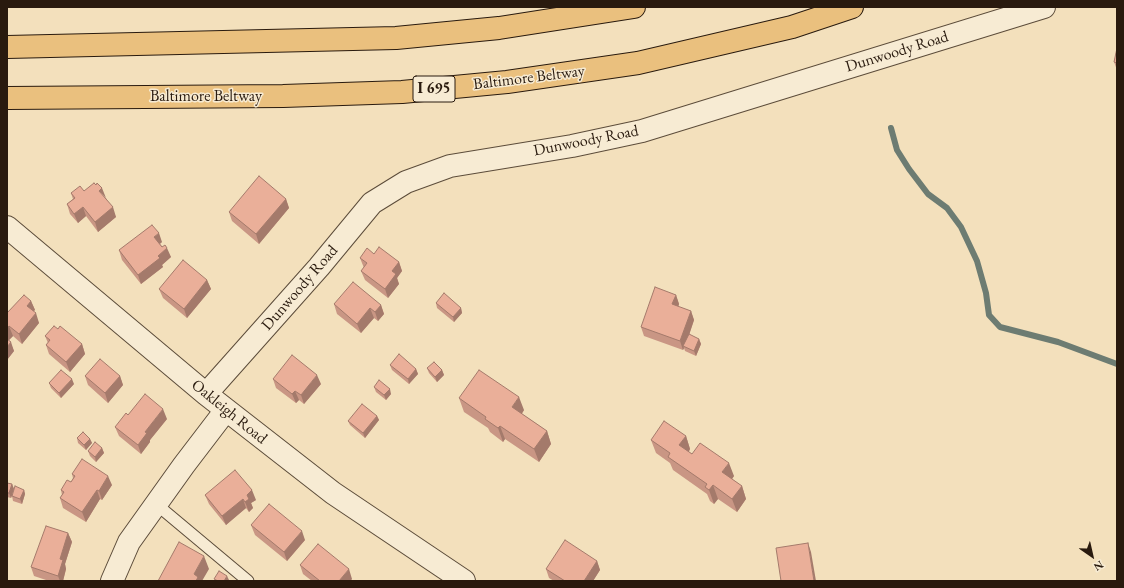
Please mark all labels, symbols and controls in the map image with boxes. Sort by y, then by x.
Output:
street label: Dunwoody Road [843,27,951,77]
street label: Baltimore Beltway [472,62,586,94]
road number: I 695 [413,76,455,102]
street label: Baltimore Beltway [150,87,262,107]
street label: Dunwoody Road [532,121,640,161]
street label: Dunwoody Road [258,241,342,335]
street label: Oakleigh Road [187,376,271,448]
north arrow [1072,536,1112,576]
text: N [1091,558,1106,574]

